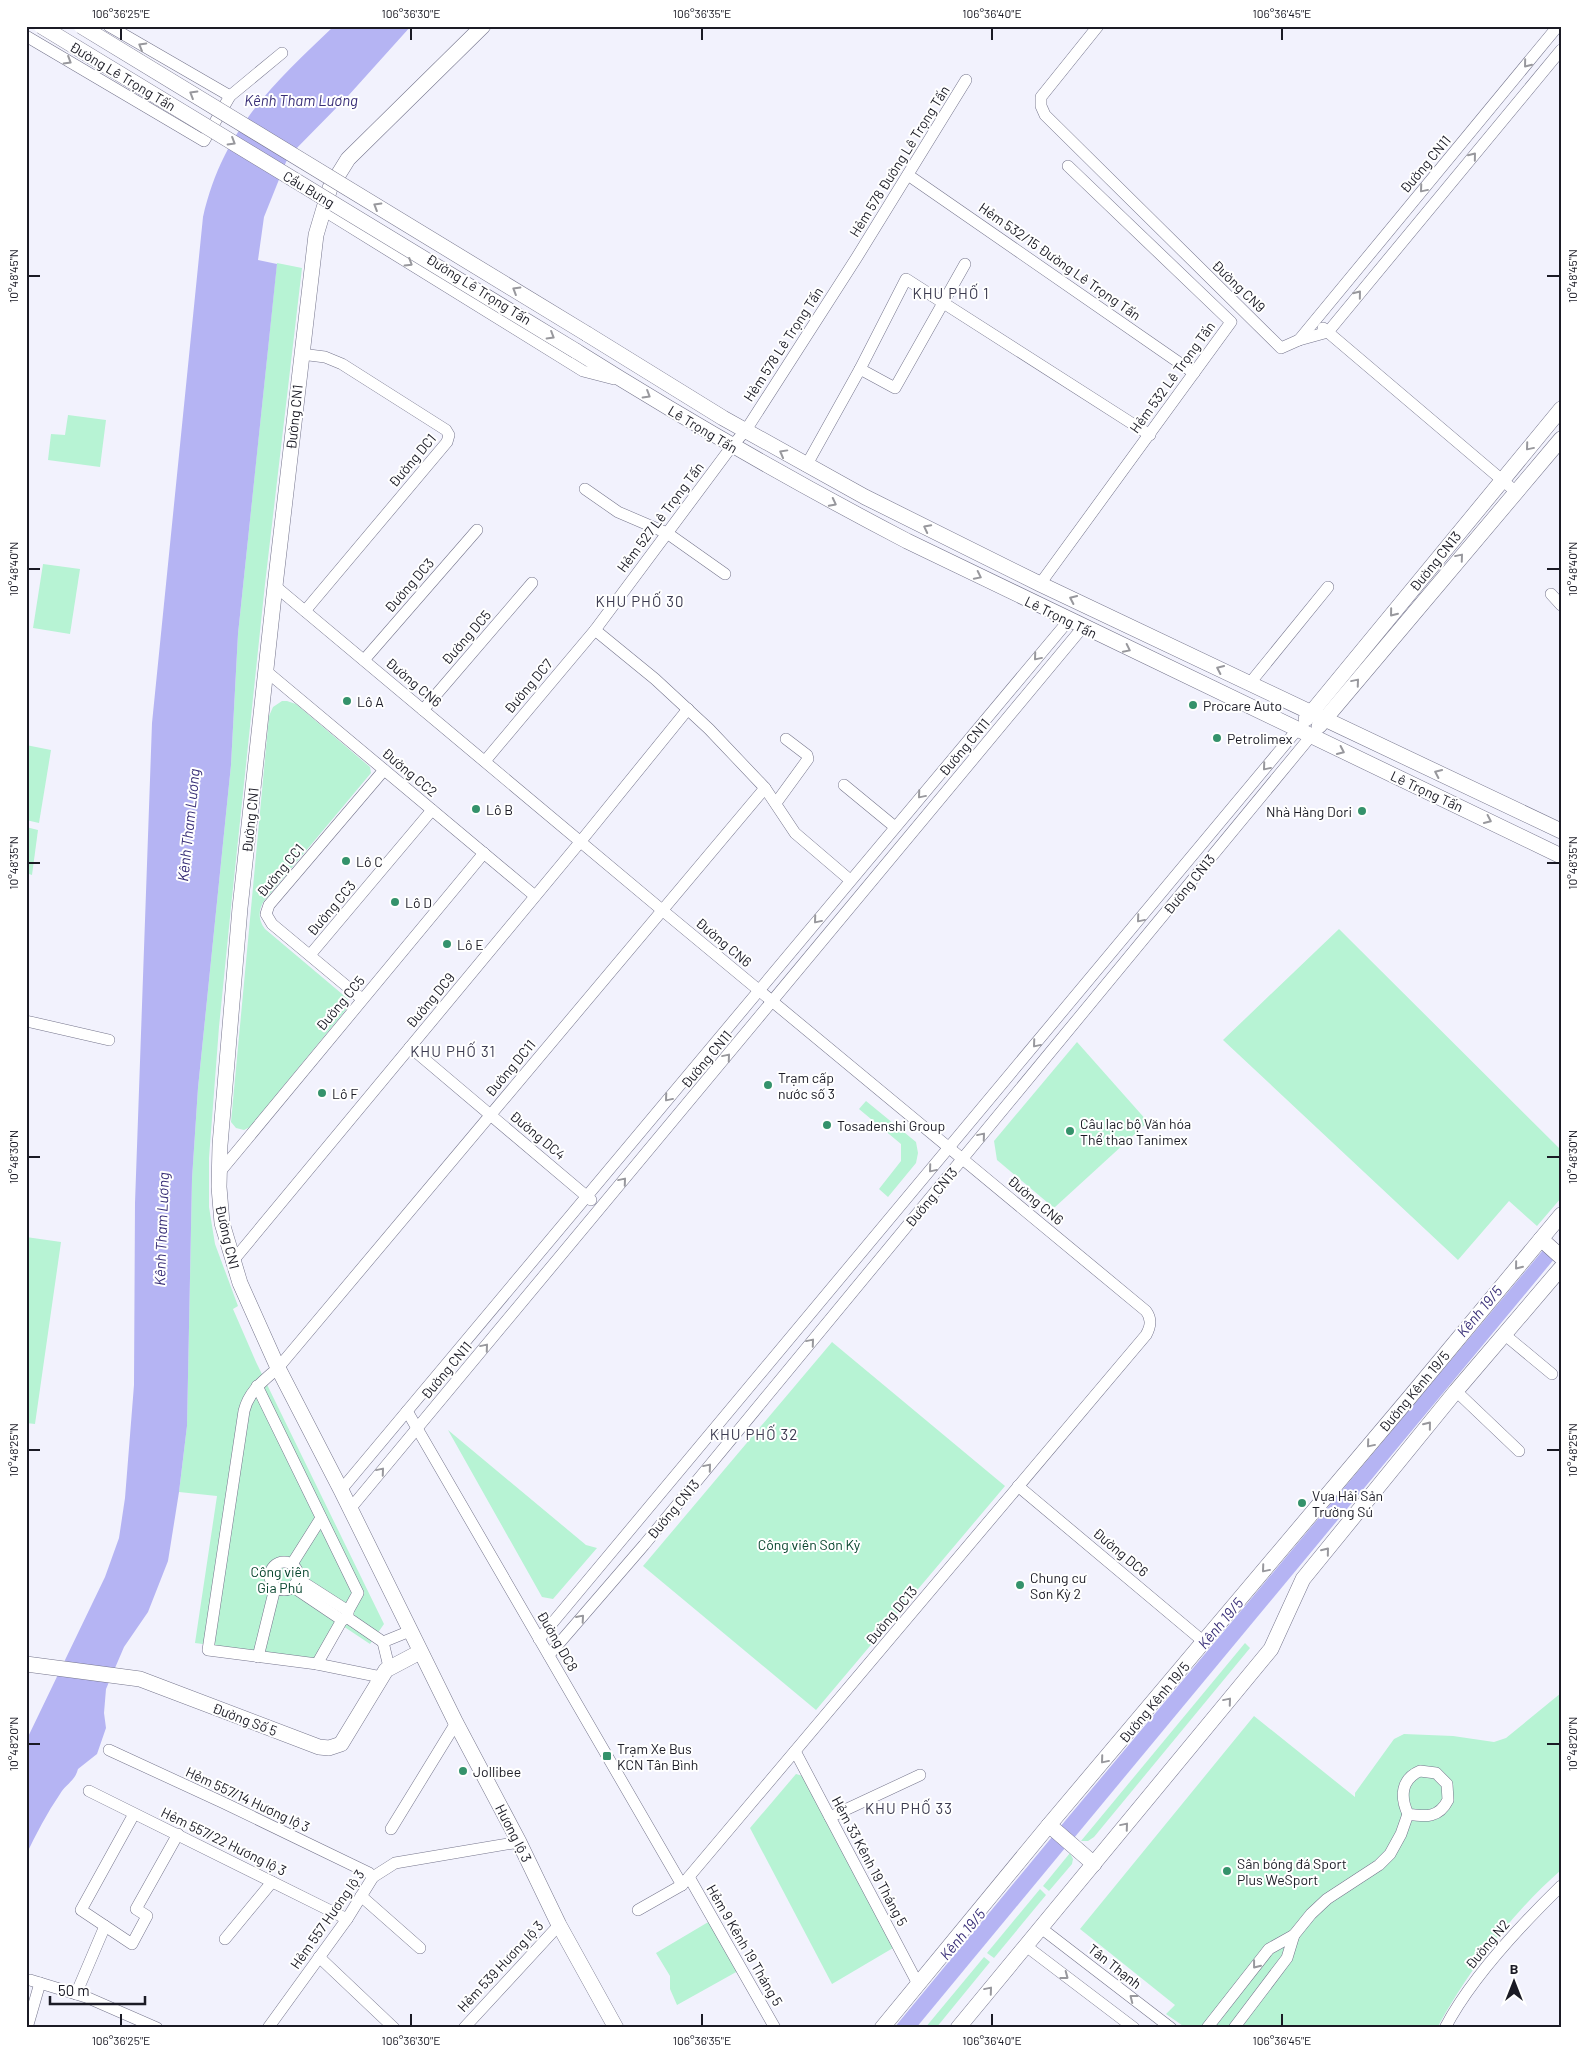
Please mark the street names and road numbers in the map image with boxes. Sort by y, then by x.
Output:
street label: Đường Lê Trọng Tấn [67,38,179,114]
street label: Hẻm 578 Đường Lê Trọng Tấn [845,82,953,240]
street label: Đường CN11 [1396,132,1454,196]
street label: Cầu Bưng [280,167,338,211]
street label: Hẻm 532/15 Đường Lê Trọng Tấn [976,198,1144,324]
street label: Đường Lê Trọng Tấn [423,250,535,328]
street label: Đường CN9 [1209,256,1269,316]
street label: Hẻm 578 Lê Trọng Tấn [740,284,826,404]
street label: Hẻm 532 Lê Trọng Tấn [1126,318,1218,436]
street label: Đường CN1 [282,384,306,450]
street label: Lê Trọng Tấn [665,402,741,456]
street label: Đường DC1 [385,430,439,490]
street label: Hẻm 527 Lê Trọng Tấn [613,459,707,575]
street label: Đường CN13 [1406,528,1464,594]
street label: Đường DC3 [381,554,437,616]
street label: Lê Trọng Tấn [1022,592,1100,642]
street label: Đường DC5 [438,606,494,668]
street label: Đường CN6 [383,654,445,710]
street label: Đường DC7 [500,655,556,717]
street label: Đường CN11 [935,715,993,779]
street label: Đường CC2 [379,744,441,800]
street label: Lê Trọng Tấn [1388,767,1466,815]
street label: Đường CN1 [238,787,262,853]
street label: Đường CC1 [253,840,307,900]
street label: Đường CN13 [1160,851,1218,917]
street label: Đường CC3 [303,877,359,939]
street label: Đường CN6 [693,914,755,970]
street label: Đường DC9 [402,969,458,1031]
street label: Đường CC5 [312,972,368,1034]
street label: Đường CN11 [677,1027,735,1091]
street label: Đường DC11 [481,1036,539,1100]
street label: Đường DC4 [507,1107,569,1163]
street label: Đường CN13 [901,1164,961,1230]
street label: Đường CN6 [1005,1172,1067,1228]
street label: Đường CN1 [212,1203,244,1271]
street label: Đường CN11 [417,1338,475,1402]
street label: Đường Kênh 19/5 [1375,1347,1453,1435]
street label: Đường CN13 [643,1476,703,1542]
street label: Đường DC6 [1090,1524,1152,1580]
street label: Đường DC13 [862,1582,920,1648]
street label: Đường DC8 [534,1608,582,1674]
street label: Đường Kênh 19/5 [1115,1658,1193,1746]
street label: Đường Số 5 [210,1699,280,1739]
street label: Hẻm 557/14 Hương lộ 3 [183,1763,313,1835]
street label: Hẻm 33 Kênh 19 Tháng 5 [829,1793,911,1929]
street label: Hương lộ 3 [492,1801,536,1865]
street label: Hẻm 557/22 Hương lộ 3 [159,1803,289,1879]
street label: Hẻm 557 Hương lộ 3 [286,1866,368,1972]
street label: Hẻm 9 Kênh 19 Tháng 5 [703,1881,787,2009]
street label: Đường N2 [1461,1916,1513,1972]
street label: Hẻm 539 Hương lộ 3 [453,1917,547,2015]
street label: Tân Thạnh [1085,1940,1145,1992]

